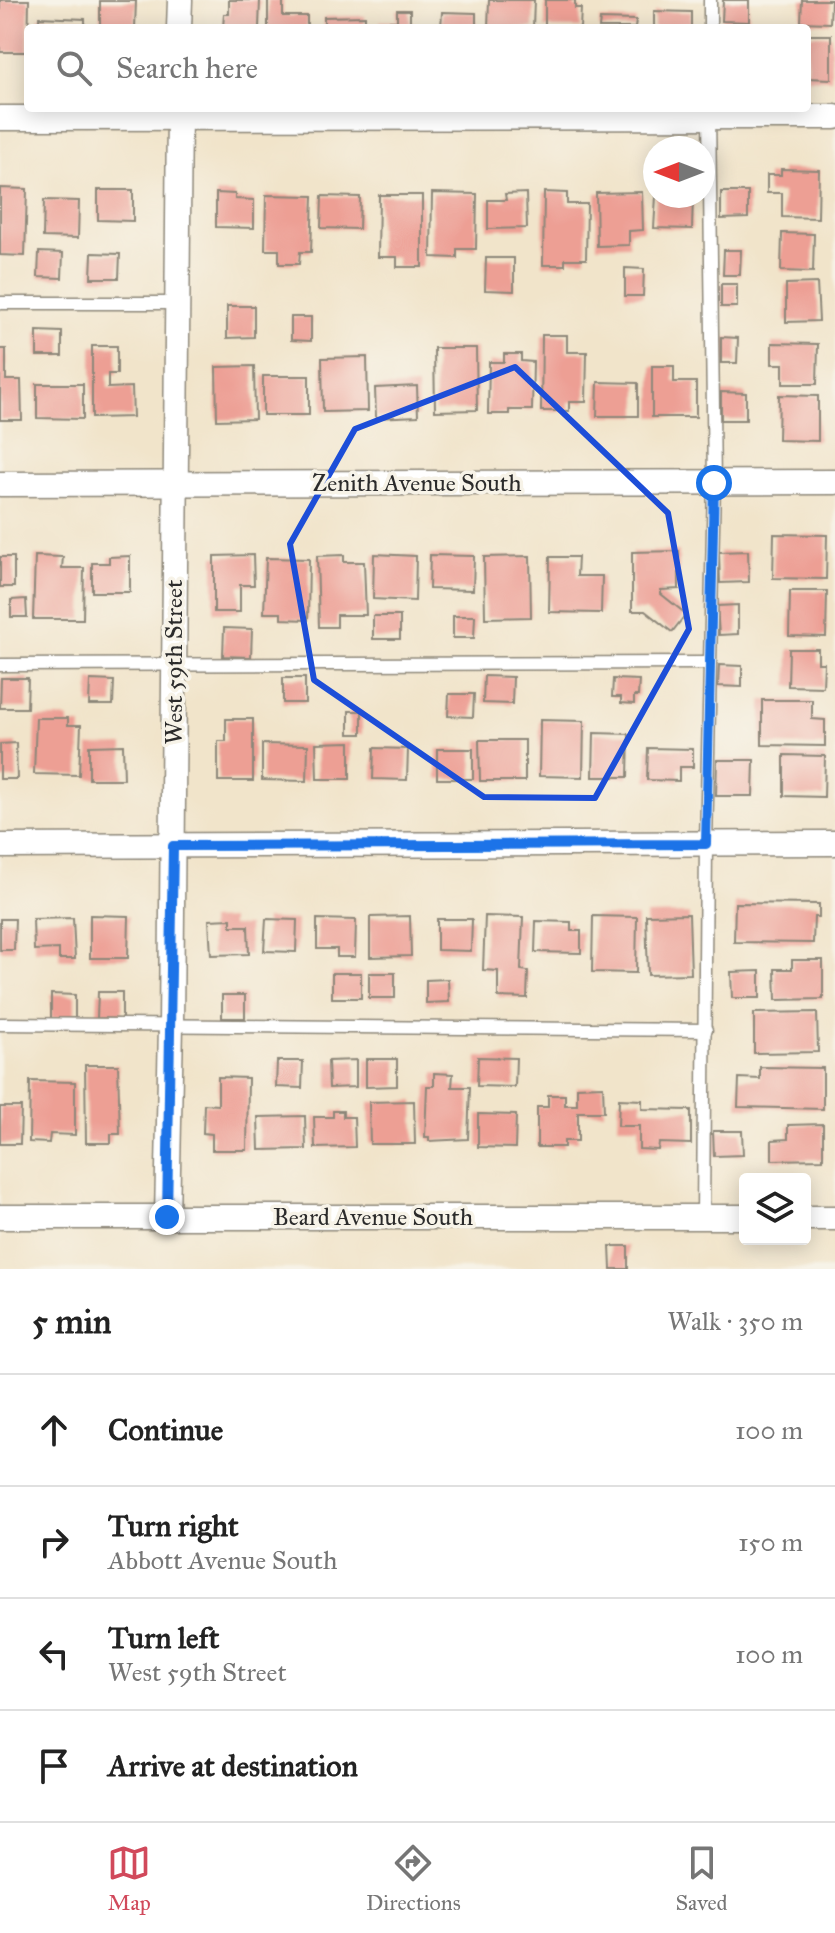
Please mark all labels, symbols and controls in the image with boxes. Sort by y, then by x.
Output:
search box [24,24,811,112]
icon: search [52,46,96,90]
text: Search here [116,50,258,86]
north arrow [643,136,715,208]
route start [696,465,732,501]
street label: Zenith Avenue South [312,468,522,498]
street label: West 59th Street [159,579,189,744]
map controls [739,1173,811,1245]
button: layers [739,1173,811,1245]
route end [149,1199,185,1235]
street label: Beard Avenue South [273,1202,473,1232]
text: 5 min [32,1301,111,1342]
text: Walk · 350 m [668,1305,803,1337]
icon: ahead [32,1408,76,1452]
text: Continue [108,1412,223,1448]
text: 100 m [735,1414,803,1446]
text: Turn right [108,1508,239,1544]
icon: right [32,1520,76,1564]
text: 150 m [738,1526,803,1558]
text: Abbott Avenue South [108,1544,337,1576]
text: Turn left [108,1620,219,1656]
icon: left [32,1632,76,1676]
text: 100 m [735,1638,803,1670]
text: West 59th Street [108,1656,287,1688]
icon: arrive [32,1744,76,1788]
text: Arrive at destination [108,1748,358,1784]
tab: Map [107,1841,151,1916]
tab: Directions [366,1841,461,1916]
tab: Saved [675,1841,728,1916]

